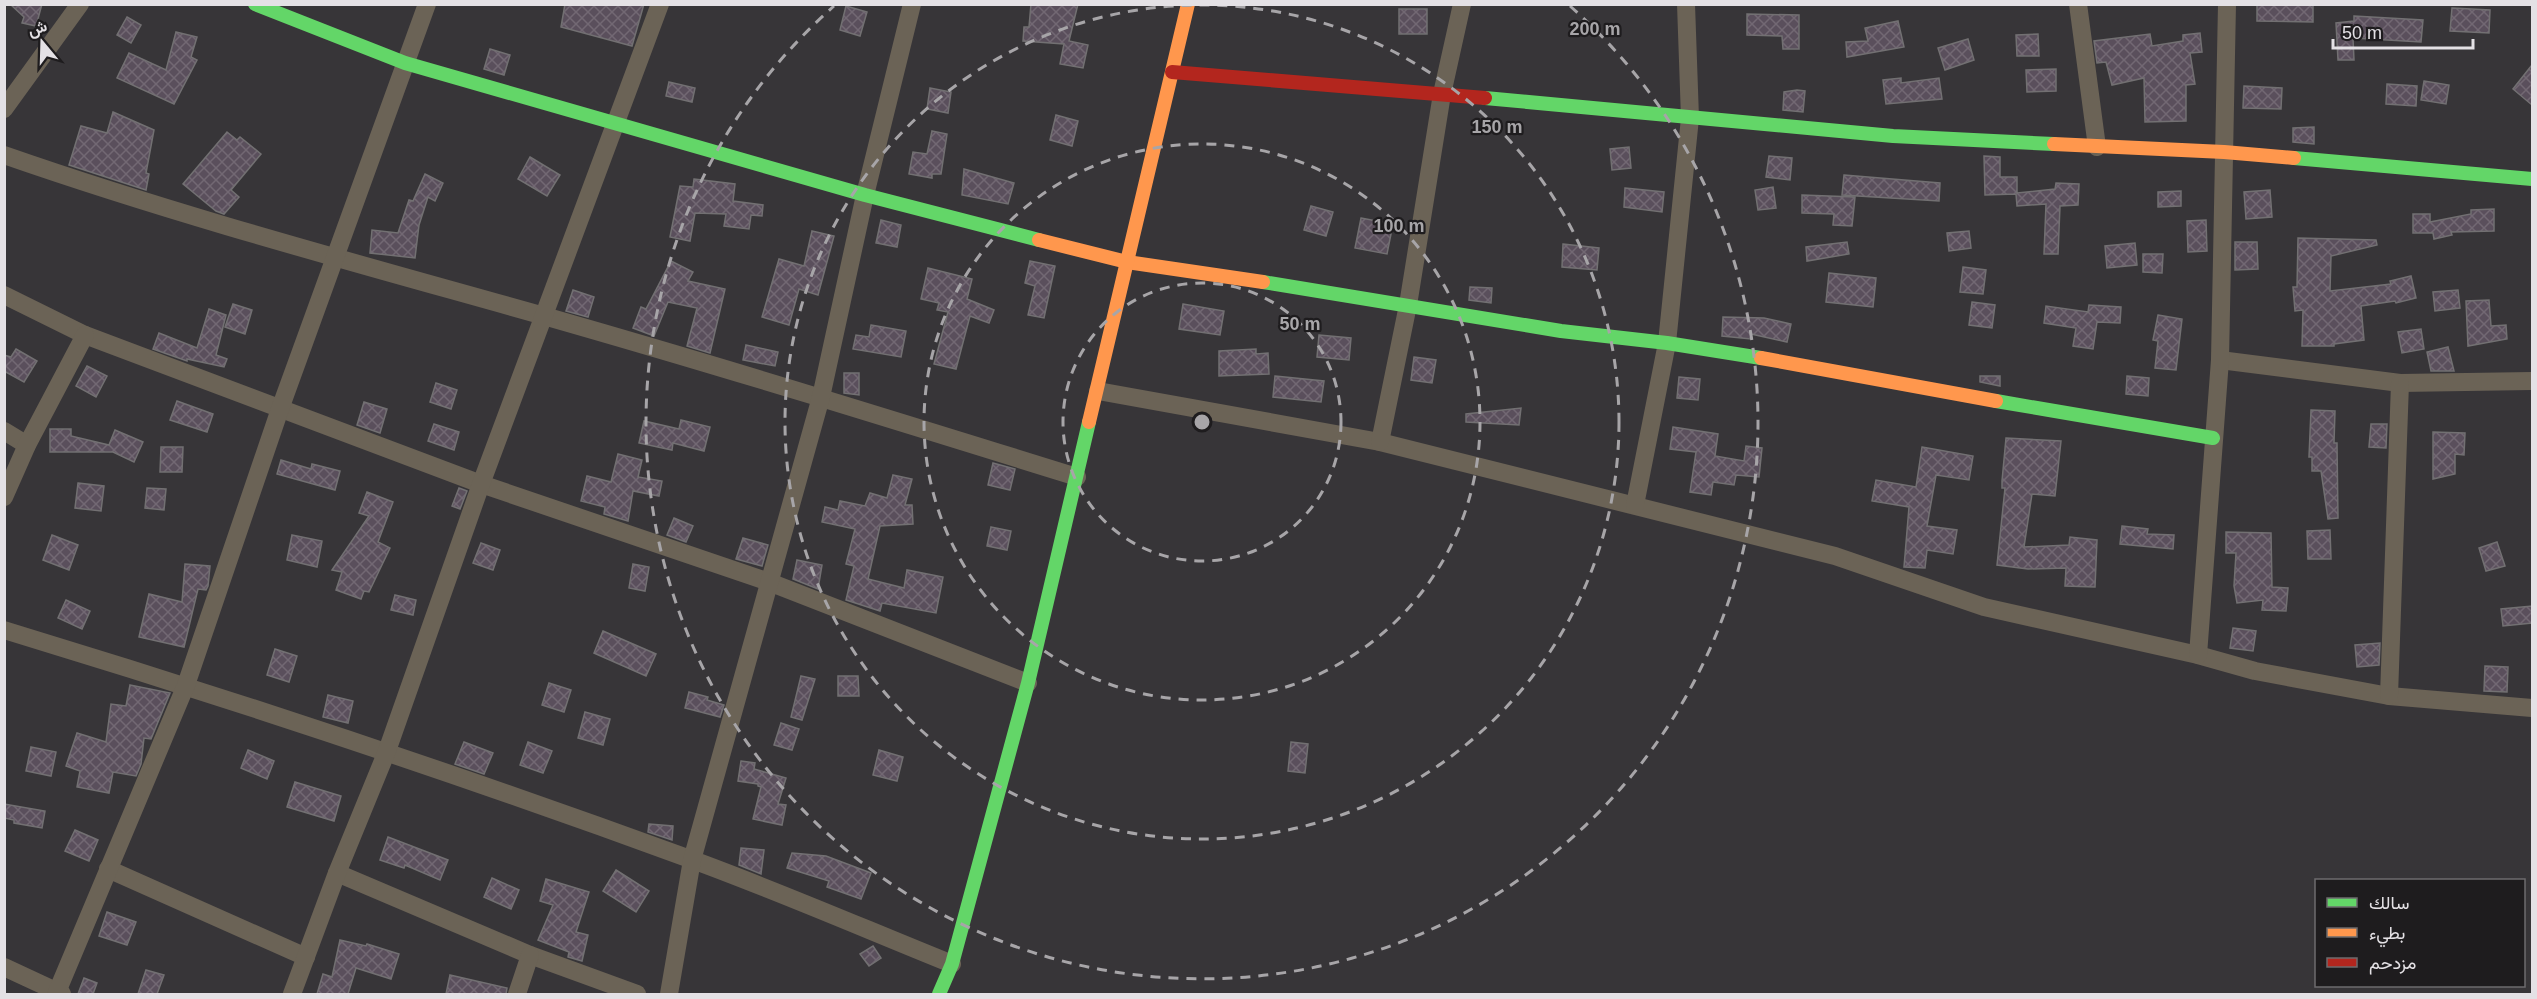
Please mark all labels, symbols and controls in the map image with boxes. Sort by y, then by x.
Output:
north arrow [12,12,72,72]
scale bar [2333,12,2472,50]
text: ش [25,17,49,40]
text: 200 m [1569,19,1621,39]
text: 50 m [2342,23,2382,43]
text: 150 m [1471,117,1523,137]
text: 100 m [1373,216,1425,236]
text: 50 m [1279,314,1321,334]
centre of rings [1192,412,1212,432]
legend [2315,879,2525,987]
text: سالك [2369,893,2409,913]
text: بطيء [2369,923,2405,948]
text: مزدحم [2369,953,2416,975]

